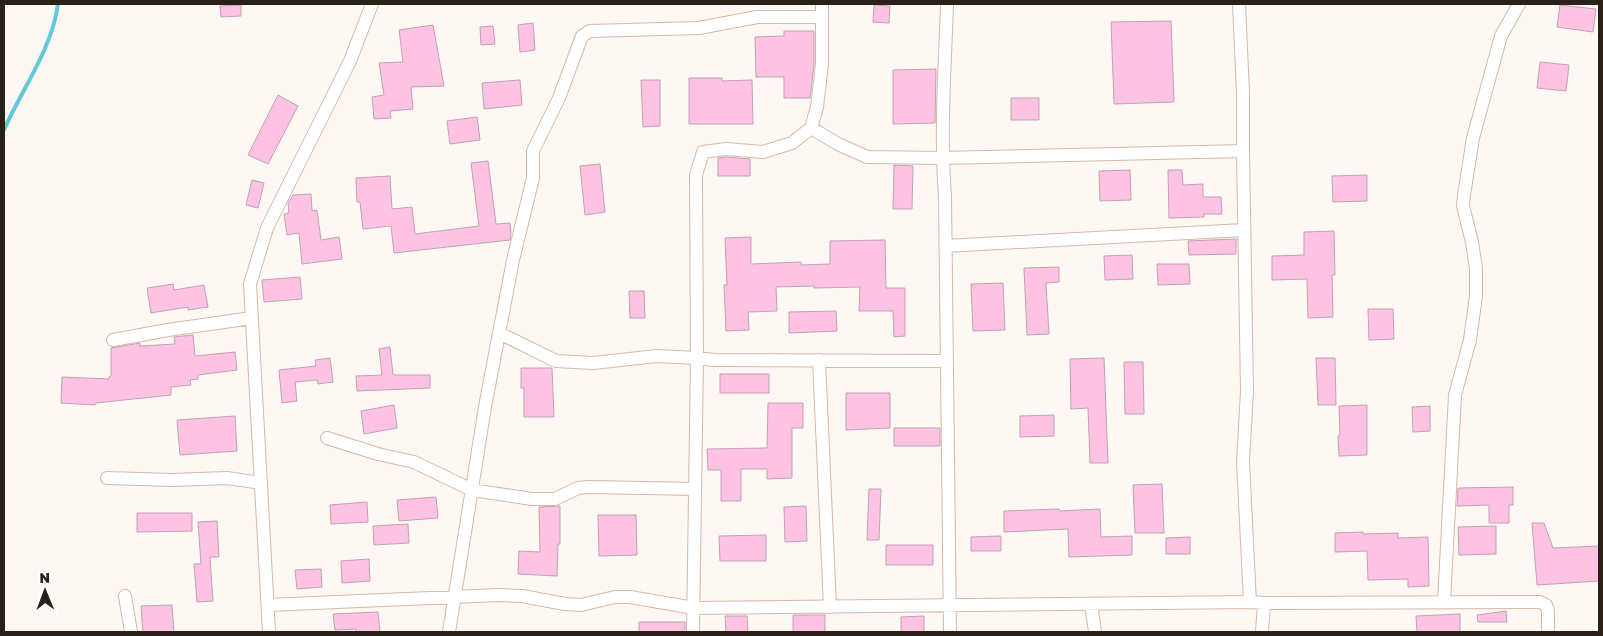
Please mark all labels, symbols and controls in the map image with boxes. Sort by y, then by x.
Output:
north arrow [20,566,70,616]
text: N [39,569,50,586]

